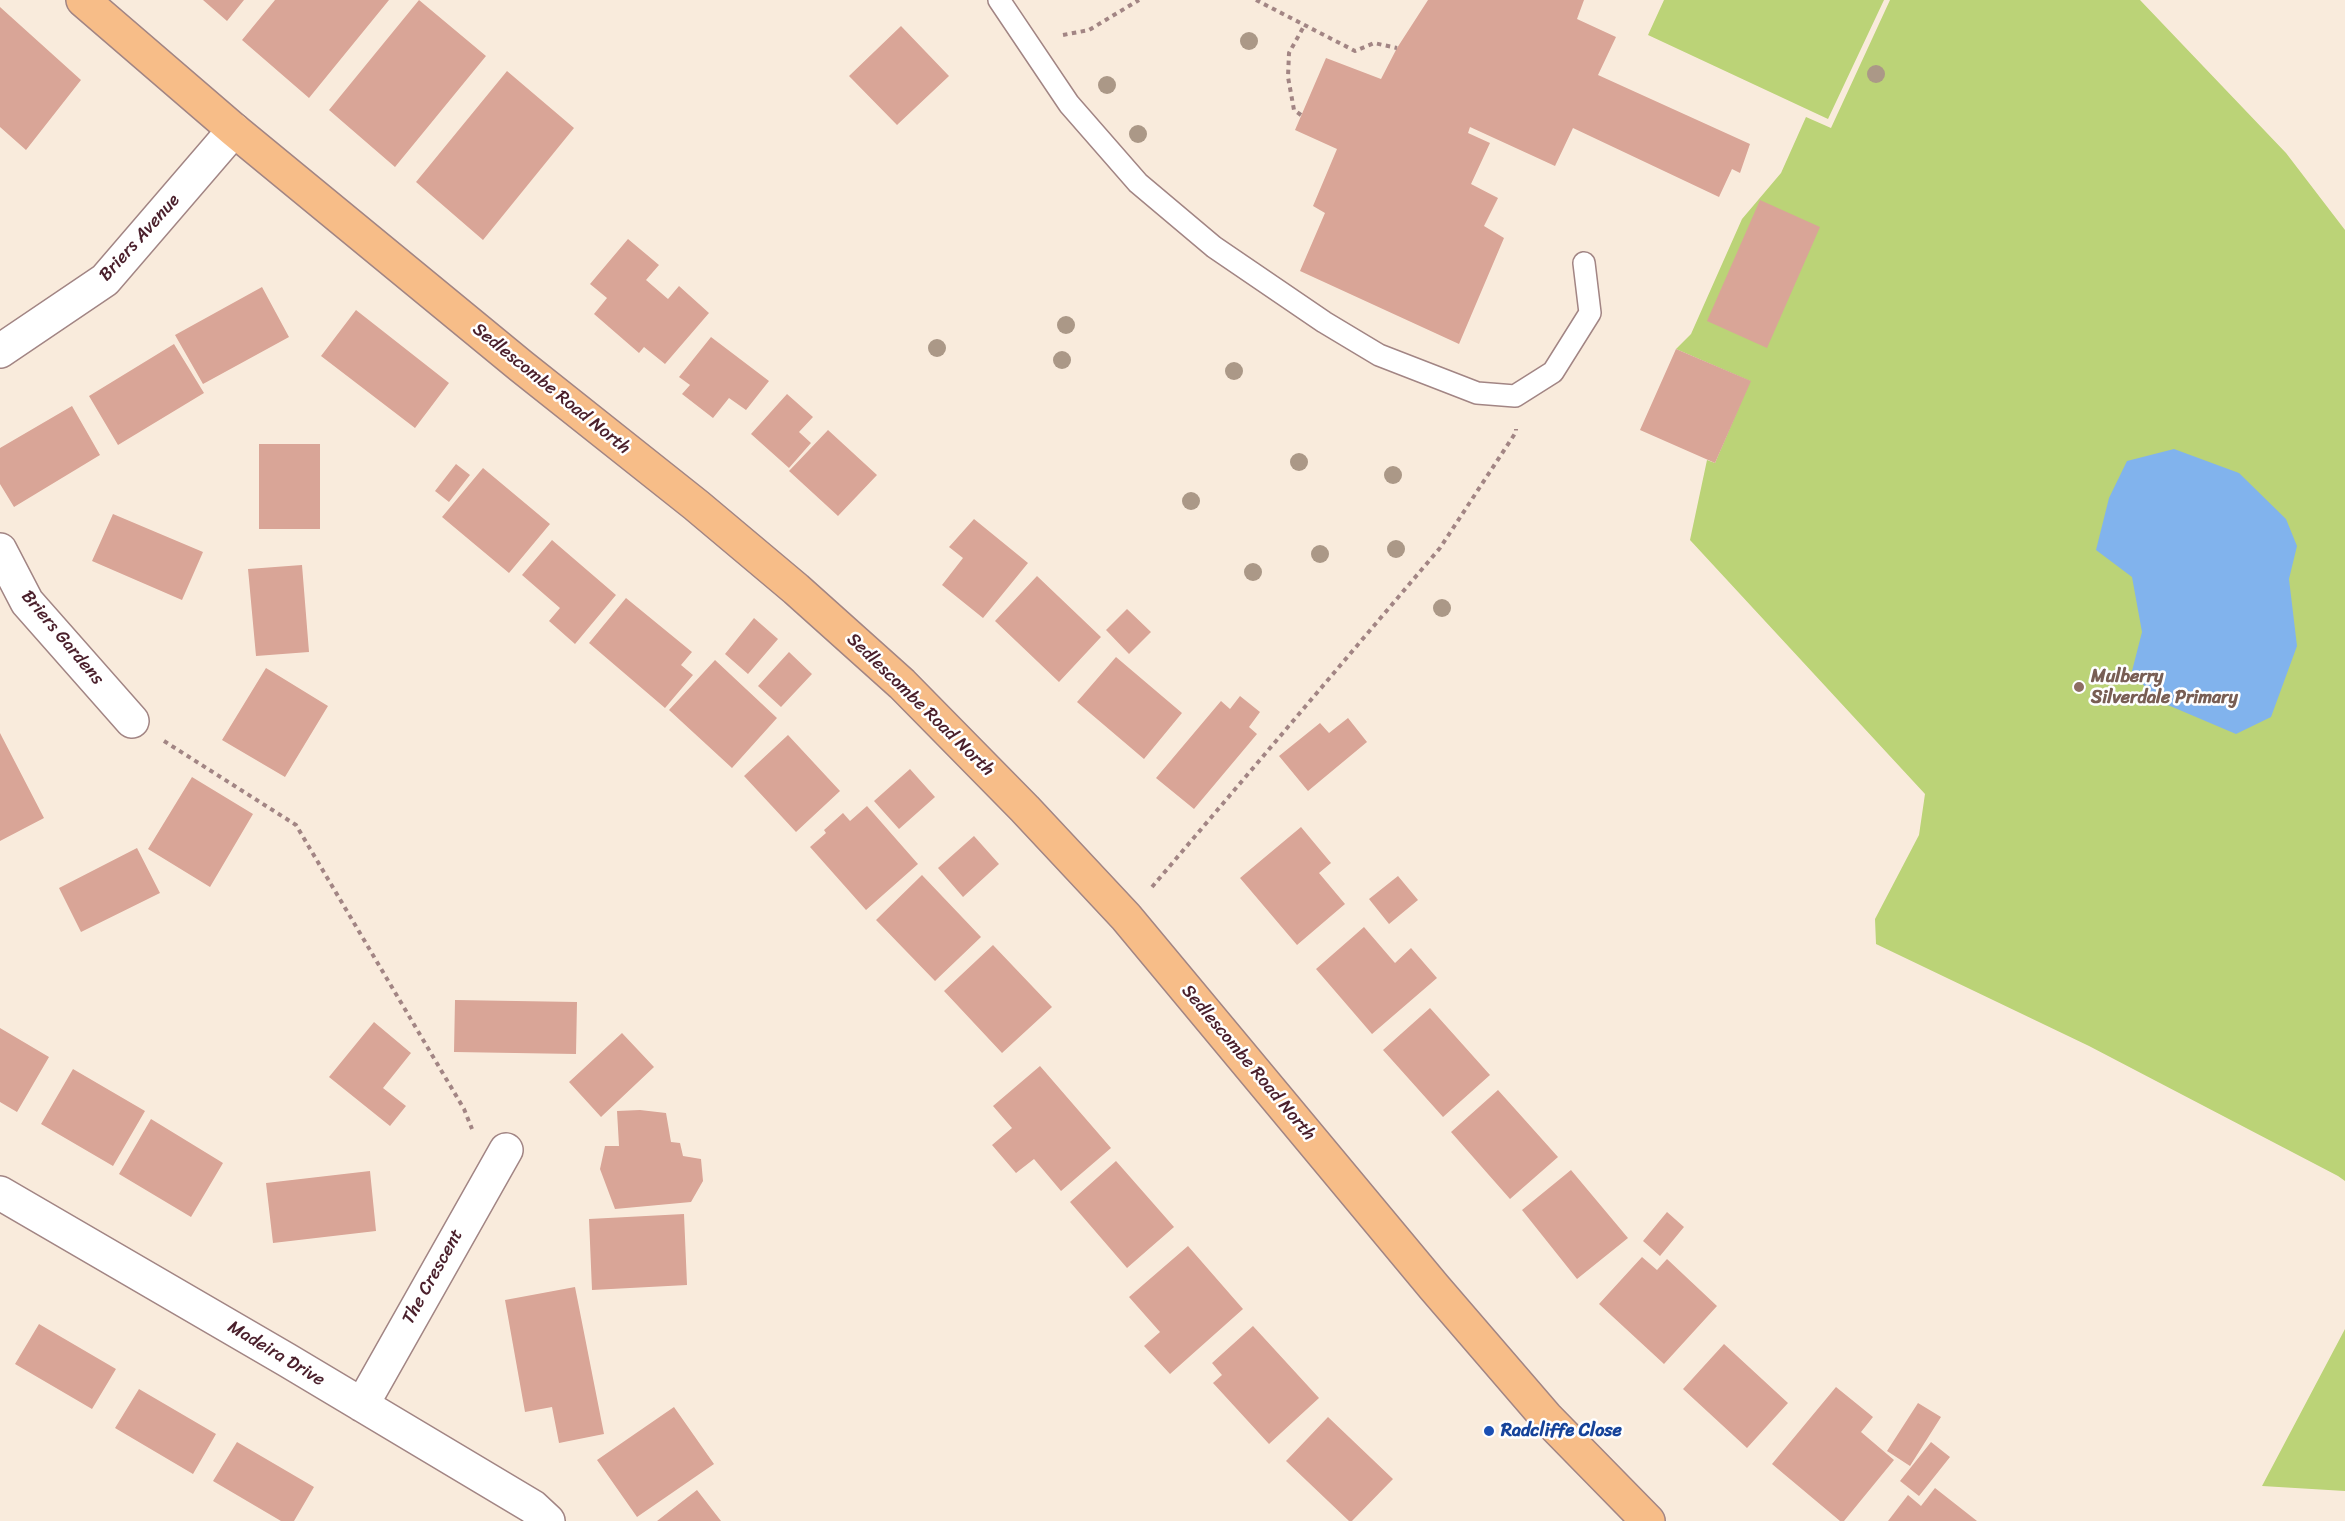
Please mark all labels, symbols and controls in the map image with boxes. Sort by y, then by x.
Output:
street label: Briers Avenue [95,190,185,286]
street label: Sedlescombe Road North [468,319,634,459]
street label: Briers Gardens [16,586,108,690]
street label: Sedlescombe Road North [842,629,998,781]
place label: Mulberry Silverdale Primary [2091,666,2238,708]
marker: Mulberry Silverdale Primary [2072,680,2086,694]
street label: Sedlescombe Road North [1177,981,1319,1145]
street label: The Crescent [398,1226,468,1328]
street label: Madeira Drive [224,1317,328,1391]
place label: Radcliffe Close [1501,1420,1622,1442]
marker: Radcliffe Close [1482,1424,1496,1438]

